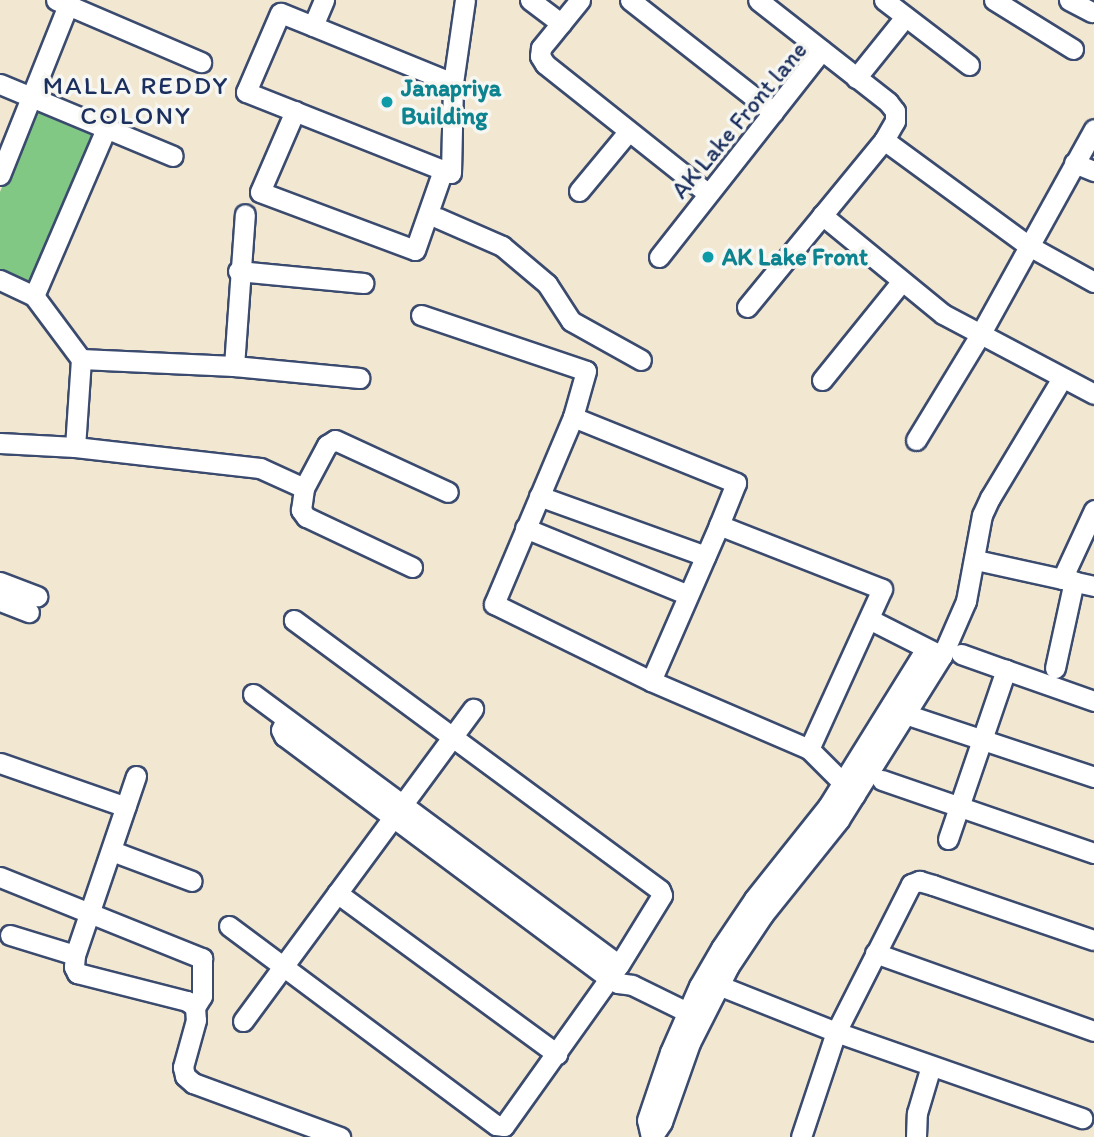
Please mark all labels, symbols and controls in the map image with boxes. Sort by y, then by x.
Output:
street label: AK Lake Front lane [665,36,813,204]
district label: MALLA REDDY COLONY [44,70,228,132]
place label: Janapriya Building [401,74,501,130]
marker: Janapriya Building [379,94,395,110]
place label: AK Lake Front [722,243,868,271]
marker: AK Lake Front [700,249,716,265]

